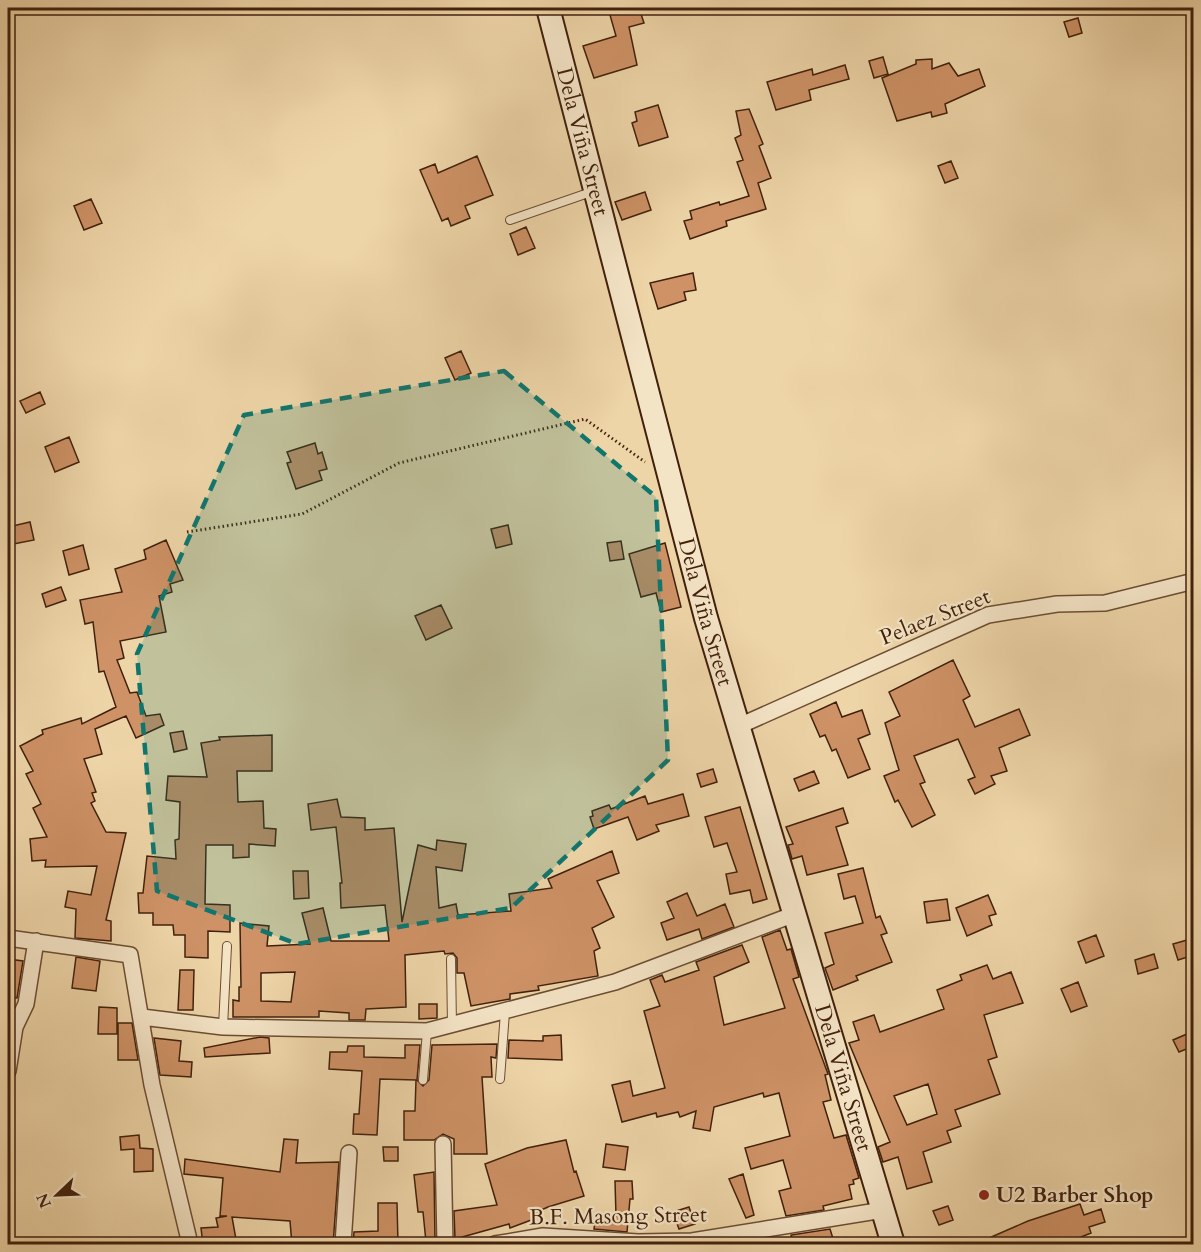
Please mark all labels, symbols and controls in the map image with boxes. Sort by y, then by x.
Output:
street label: Dela Viña Street [549,64,616,219]
street label: Dela Viña Street [671,535,740,689]
street label: Pelaez Street [875,581,995,653]
street label: Dela Viña Street [807,1001,880,1155]
north arrow [27,1165,87,1225]
place label: U2 Barber Shop [996,1180,1154,1210]
marker: U2 Barber Shop [977,1188,991,1202]
text: N [31,1190,57,1211]
street label: B.F. Masong Street [529,1199,707,1233]

